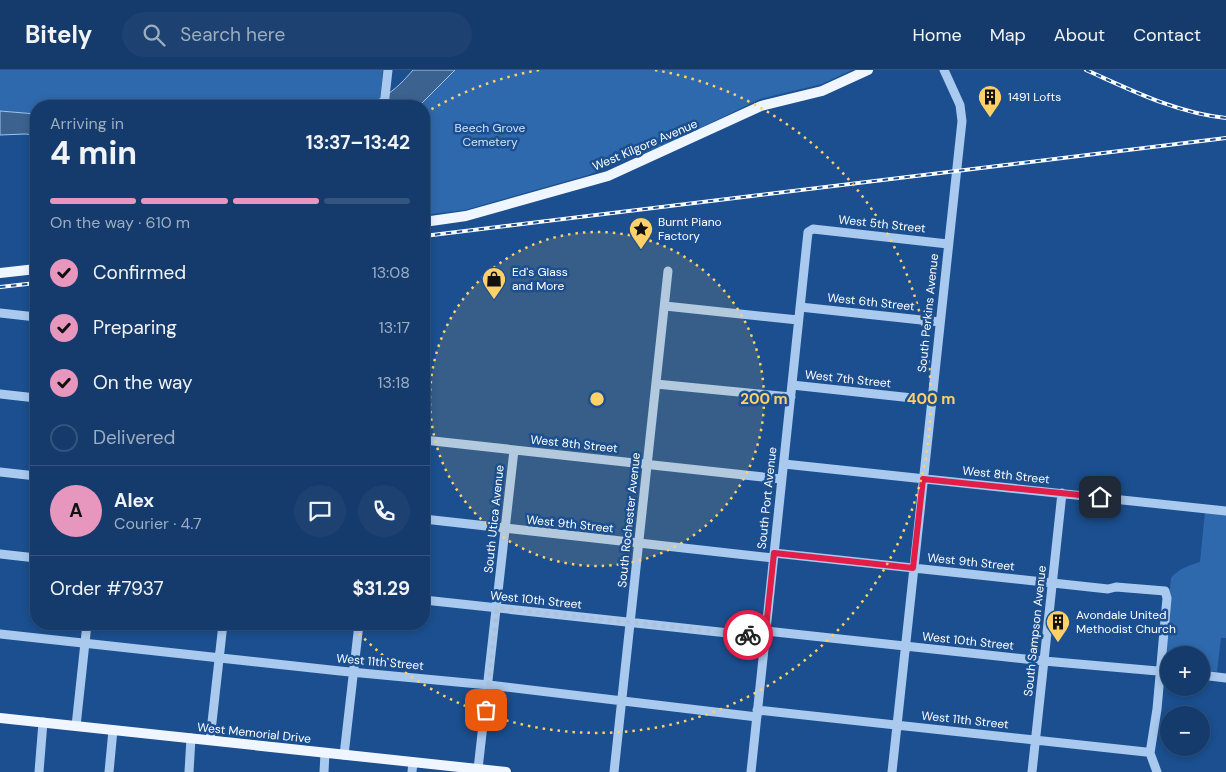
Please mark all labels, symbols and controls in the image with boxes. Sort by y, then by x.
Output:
search box [122,12,472,57]
text: Bitely [25,19,92,50]
icon: search [140,21,168,49]
text: Search here [180,22,285,47]
text: Home [912,23,962,47]
text: Map [990,23,1026,47]
text: About [1054,23,1105,47]
text: Contact [1133,23,1201,47]
building icon: 1491 Lofts [977,84,1003,118]
place label: 1491 Lofts [1008,89,1061,105]
text: Arriving in [50,113,124,134]
street label: West Kilgore Avenue [590,116,700,174]
park label: Beech Grove Cemetery [455,120,526,150]
text: 13:37–13:42 [306,130,410,155]
text: 4 min [50,132,137,174]
street label: West 5th Street [838,211,927,237]
text: On the way · 610 m [50,212,190,233]
place label: Burnt Piano Factory [658,214,722,244]
place icon: Burnt Piano Factory [628,216,654,250]
street label: South Perkins Avenue [914,253,942,373]
icon: check [50,259,78,287]
text: Confirmed [93,260,186,285]
text: 13:08 [372,262,410,283]
place label: Ed's Glass and More [512,264,568,294]
shop icon: Ed's Glass and More [481,266,507,300]
street label: West 6th Street [826,289,916,315]
icon: check [50,314,78,342]
text: Preparing [93,315,177,340]
text: 13:17 [379,317,410,338]
street label: West 7th Street [804,367,892,392]
icon: check [50,369,78,397]
text: On the way [93,370,193,395]
text: 13:18 [378,372,410,393]
text: 200 m [740,389,788,409]
text: 400 m [907,389,955,409]
centre of rings [588,390,606,408]
text: Delivered [93,425,175,450]
street label: West 8th Street [530,431,619,457]
street label: South Port Avenue [754,446,780,550]
street label: South Rochester Avenue [614,451,644,588]
street label: West 8th Street [962,462,1051,488]
street label: South Utica Avenue [480,464,508,574]
pin [1079,476,1121,518]
icon: home [1086,483,1114,511]
button: chat [294,485,346,537]
button: phone [358,485,410,537]
text: Alex [114,488,154,513]
text: A [69,498,83,523]
street label: West 9th Street [525,511,615,537]
text: Courier · 4.7 [114,513,202,534]
street label: West 9th Street [926,549,1016,575]
street label: South Sampson Avenue [1020,565,1050,697]
text: Order #7937 [50,576,164,601]
text: $31.29 [353,576,410,601]
street label: West 10th Street [489,587,583,613]
place label: Avondale United Methodist Church [1076,607,1176,637]
building icon: Avondale United Methodist Church [1045,609,1071,643]
courier [723,610,773,660]
icon: bike [734,621,762,649]
street label: West 10th Street [921,628,1015,654]
map controls [1160,646,1210,756]
button: + [1160,646,1210,696]
street label: West 11th Street [336,650,425,674]
pin [465,689,507,731]
icon: bag [472,696,500,724]
button: − [1160,706,1210,756]
street label: West 11th Street [921,707,1010,733]
street label: West Memorial Drive [196,719,312,747]

